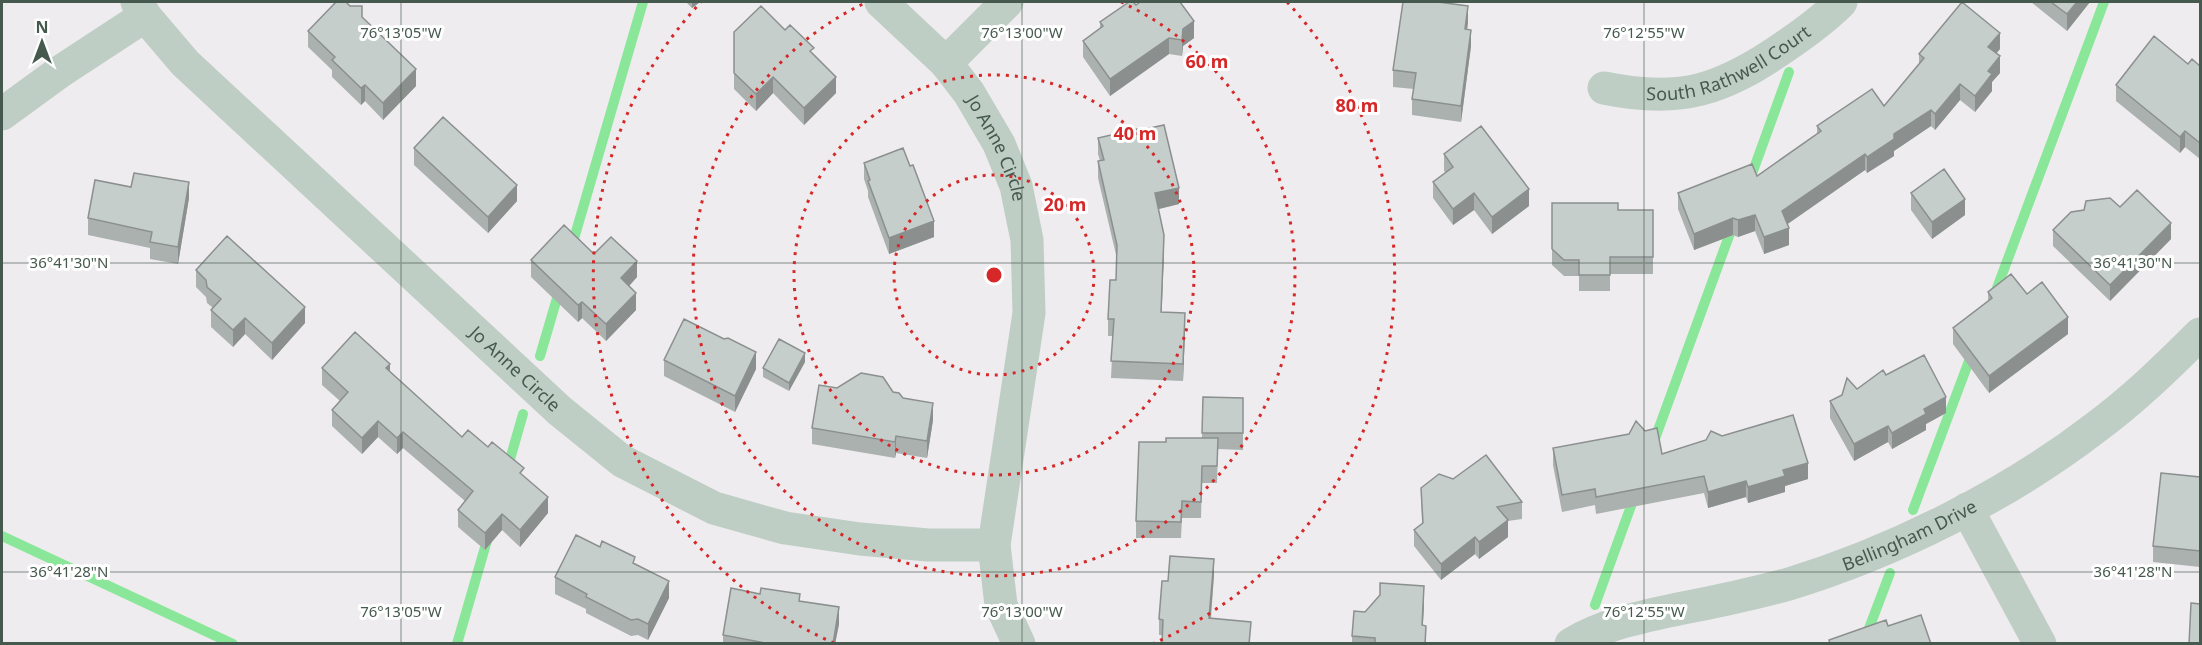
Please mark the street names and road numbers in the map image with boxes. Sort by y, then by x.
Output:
street label: South Rathwell Court [1646,19,1815,105]
street label: Jo Anne Circle [961,88,1032,203]
street label: Jo Anne Circle [464,319,566,417]
street label: Bellingham Drive [1839,494,1981,576]

